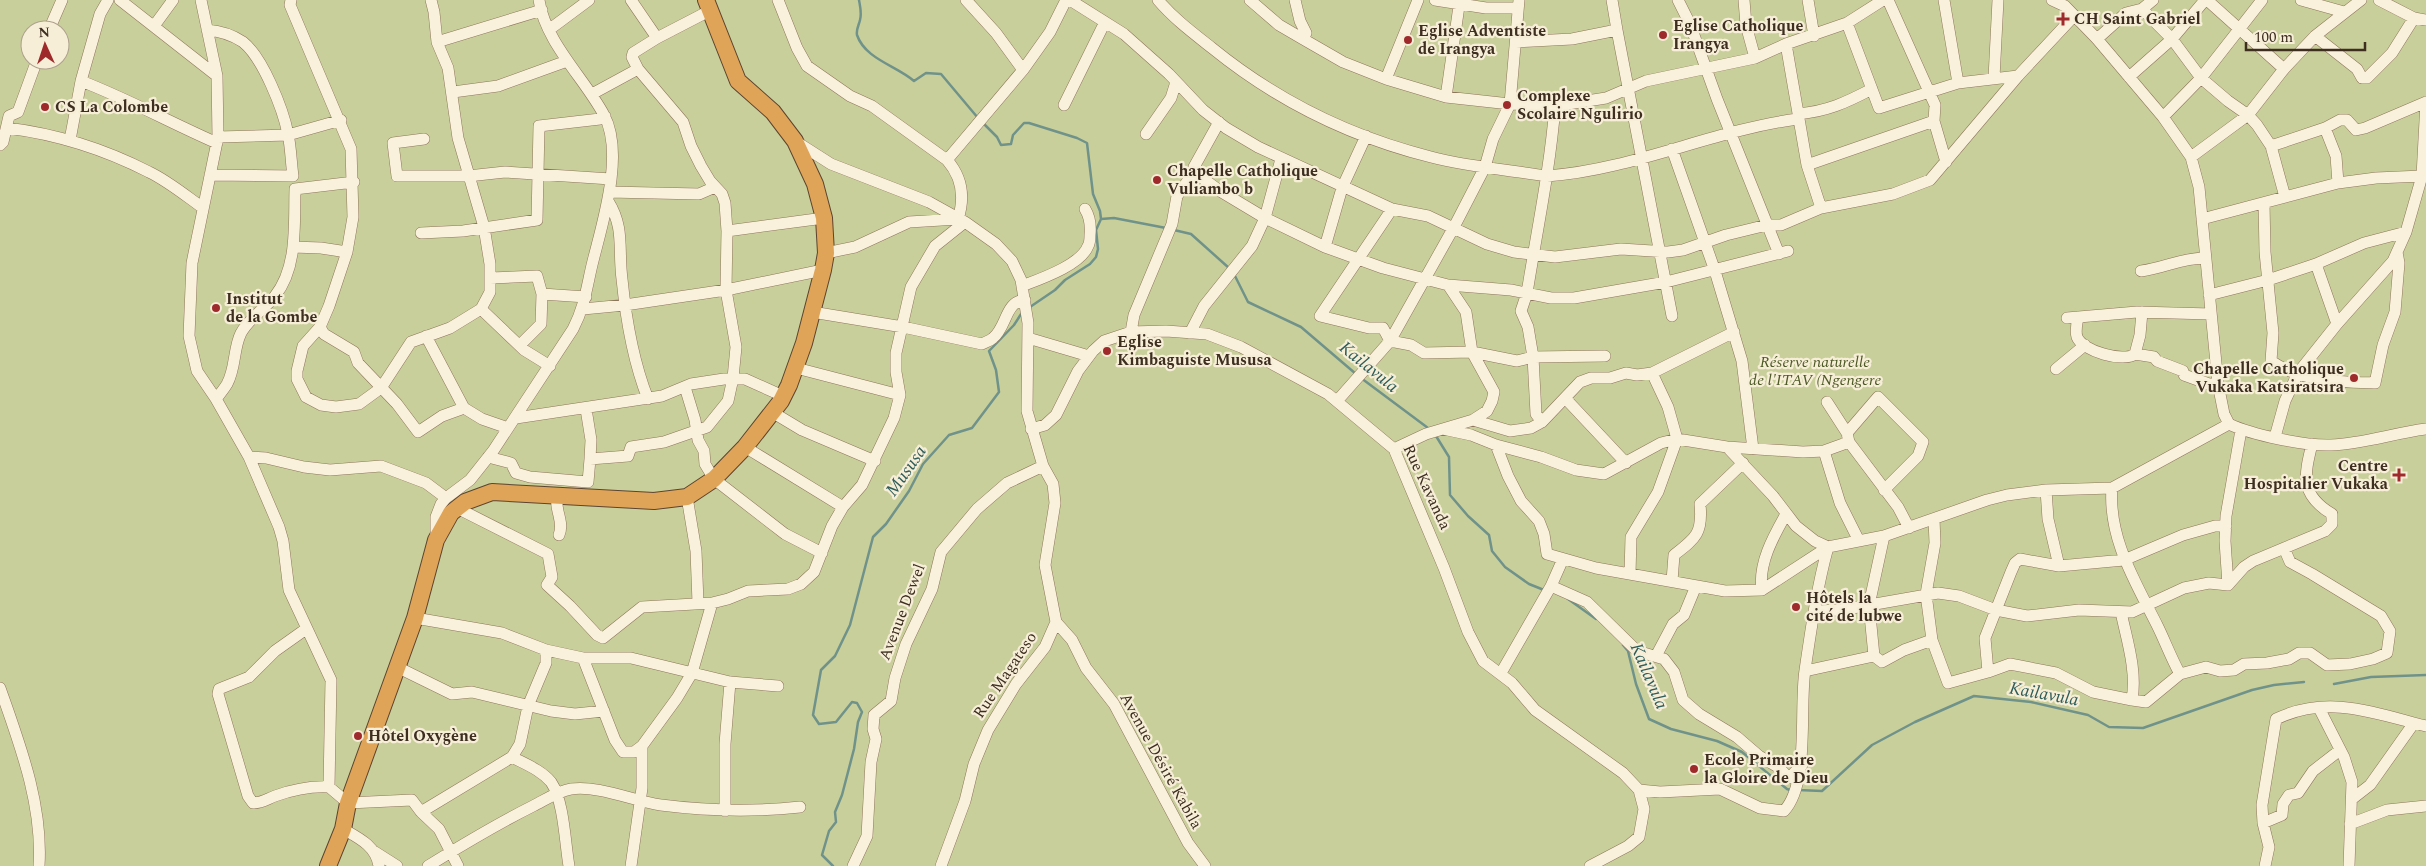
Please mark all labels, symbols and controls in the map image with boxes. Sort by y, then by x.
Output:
place label: CH Saint Gabriel [2074,7,2201,31]
marker: CH Saint Gabriel [2056,12,2070,26]
place label: Eglise Catholique Irangya [1673,14,1804,56]
place label: Eglise Adventiste de Irangya [1418,19,1546,61]
north arrow [20,20,70,70]
scale bar [2246,20,2365,52]
text: N [38,22,51,43]
text: 100 m [2254,26,2293,49]
marker: Eglise Catholique Irangya [1657,29,1669,41]
marker: Eglise Adventiste de Irangya [1402,34,1414,46]
place label: Complexe Scolaire Ngulirio [1517,84,1643,126]
place label: CS La Colombe [55,95,168,119]
marker: Complexe Scolaire Ngulirio [1501,99,1513,111]
marker: CS La Colombe [39,101,51,113]
place label: Chapelle Catholique Vuliambo b [1167,159,1318,201]
marker: Chapelle Catholique Vuliambo b [1151,174,1163,186]
place label: Institut de la Gombe [226,287,318,329]
marker: Institut de la Gombe [210,302,222,314]
place label: Eglise Kimbaguiste Mususa [1117,330,1273,372]
water label: Kailavula [1333,335,1405,399]
marker: Eglise Kimbaguiste Mususa [1101,345,1113,357]
park label: Réserve naturelle de l'ITAV (Ngengere [1749,350,1881,392]
place label: Chapelle Catholique Vukaka Katsiratsira [2193,357,2345,399]
marker: Chapelle Catholique Vukaka Katsiratsira [2348,372,2360,384]
water label: Mususa [879,440,933,502]
street label: Rue Kavanda [1397,440,1457,534]
place label: Centre Hospitalier Vukaka [2244,454,2389,496]
marker: Centre Hospitalier Vukaka [2392,468,2406,482]
street label: Avenue Dewel [873,560,931,664]
place label: Hôtels la cité de lubwe [1806,586,1902,628]
marker: Hôtels la cité de lubwe [1790,601,1802,613]
street label: Rue Magateso [967,627,1043,723]
water label: Kailavula [1623,639,1675,713]
water label: Kailavula [2007,675,2081,713]
street label: Avenue Désiré Kabila [1114,689,1209,834]
place label: Hôtel Oxygène [368,724,477,748]
marker: Hôtel Oxygène [352,730,364,742]
place label: Ecole Primaire la Gloire de Dieu [1704,748,1829,790]
marker: Ecole Primaire la Gloire de Dieu [1688,763,1700,775]

